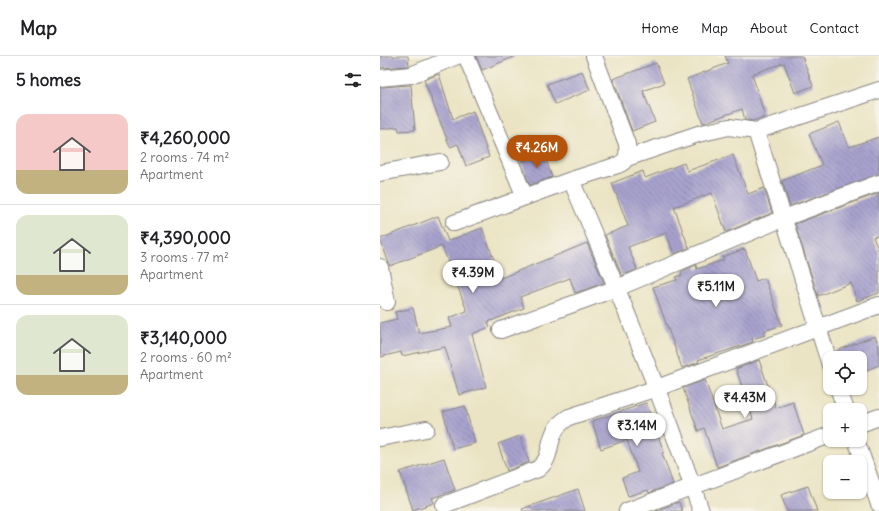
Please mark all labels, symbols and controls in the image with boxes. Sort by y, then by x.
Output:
text: Map [20,16,57,40]
text: Home [641,19,679,37]
text: Map [701,19,728,37]
text: About [750,19,788,37]
text: Contact [810,19,859,37]
text: 5 homes [16,69,81,91]
icon: filters [342,69,364,91]
text: ₹4,260,000 [140,127,231,149]
icon: home [48,130,96,178]
pin: ₹4.26M [504,135,570,169]
text: ₹4.26M [516,139,558,156]
text: 2 rooms · 74 m² [140,149,229,166]
text: Apartment [140,166,203,183]
text: ₹4,390,000 [140,227,231,249]
icon: home [48,231,96,279]
text: 3 rooms · 77 m² [140,249,229,266]
pin: ₹4.39M [440,260,506,294]
text: ₹4.39M [451,264,495,281]
text: Apartment [140,266,203,283]
pin: ₹5.11M [683,274,749,308]
text: ₹5.11M [697,278,735,295]
text: ₹3,140,000 [140,327,227,349]
icon: home [48,331,96,379]
text: 2 rooms · 60 m² [140,349,232,366]
map controls [823,351,867,499]
button: locate [823,351,867,395]
text: Apartment [140,366,203,383]
pin: ₹4.43M [712,385,778,419]
text: ₹4.43M [724,389,766,406]
button: + [823,403,867,447]
pin: ₹3.14M [604,413,670,447]
text: ₹3.14M [617,417,657,434]
button: − [823,455,867,499]

